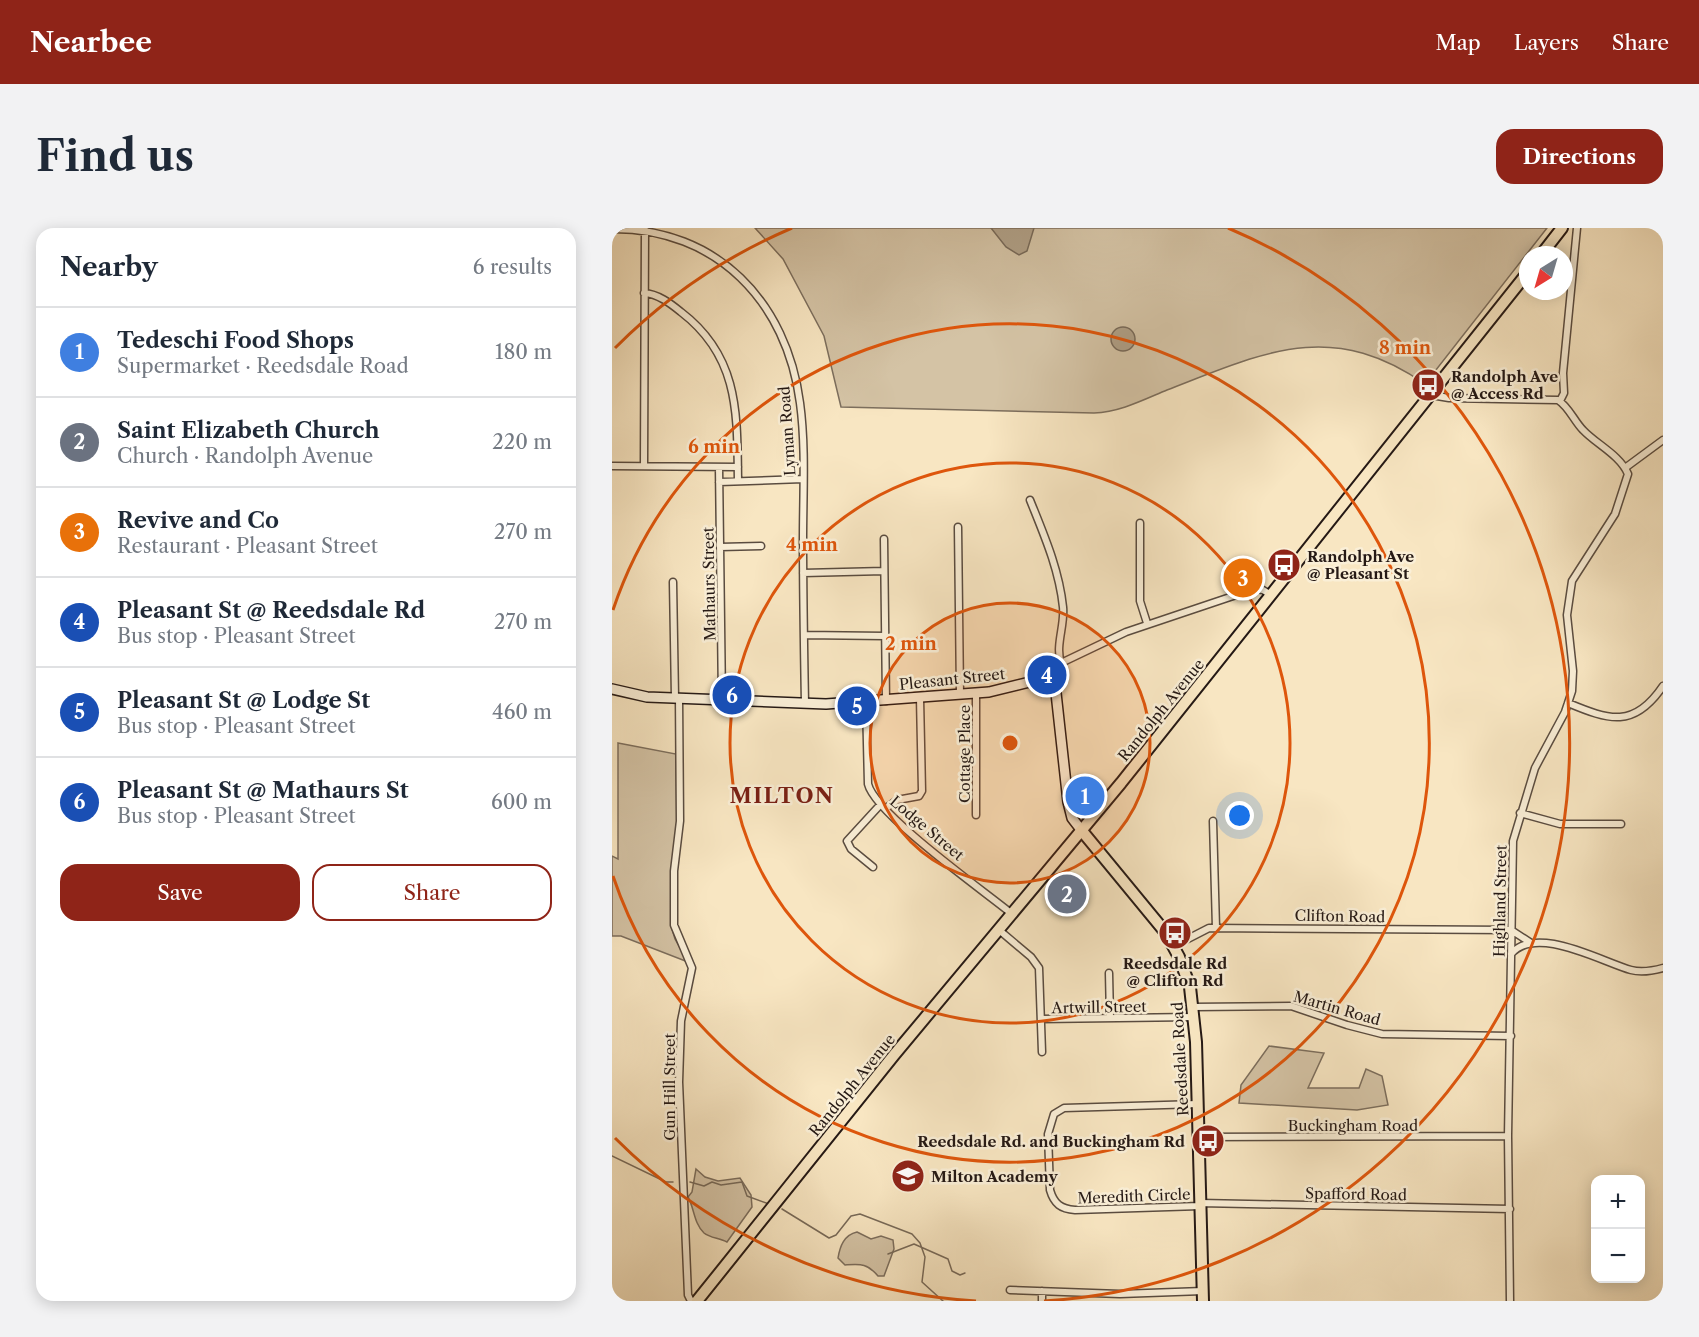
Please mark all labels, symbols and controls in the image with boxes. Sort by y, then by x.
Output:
text: Nearbee [30,25,152,59]
text: Map [1436,30,1481,55]
text: Layers [1514,30,1579,55]
text: Share [1612,30,1669,55]
button: Directions [1496,129,1663,184]
text: Find us [36,130,194,182]
north arrow [1519,246,1573,300]
text: Nearby [60,251,158,283]
text: 6 results [473,255,552,279]
text: Tedeschi Food Shops [117,327,354,354]
text: 8 min [1379,337,1432,359]
text: 1 [75,340,84,364]
text: 180 m [495,340,552,364]
text: Supermarket · Reedsdale Road [117,354,409,378]
bus stop icon: Randolph Ave @ Access Rd [1410,367,1446,403]
place label: Randolph Ave @ Access Rd [1451,367,1558,403]
street label: Lyman Road [774,386,800,476]
text: Saint Elizabeth Church [117,417,379,444]
text: 2 [74,430,85,454]
text: 220 m [492,430,552,454]
text: 6 min [688,436,741,458]
text: Church · Randolph Avenue [117,444,373,468]
text: Revive and Co [117,507,279,534]
text: 3 [74,520,85,544]
text: 270 m [494,520,552,544]
street label: Mathaurs Street [698,526,719,641]
text: Restaurant · Pleasant Street [117,534,378,558]
text: 4 min [786,534,839,556]
bus stop icon: Randolph Ave @ Pleasant St [1266,547,1302,583]
place label: Randolph Ave @ Pleasant St [1307,547,1414,583]
pin: 3 [1224,556,1262,600]
text: Pleasant St @ Reedsdale Rd [117,597,425,624]
text: 4 [74,610,85,634]
text: 270 m [494,610,552,634]
text: Bus stop · Pleasant Street [117,624,356,648]
text: 2 min [885,633,938,655]
pin: 4 [1028,652,1066,698]
street label: Randolph Avenue [1114,655,1208,765]
street label: Pleasant Street [898,664,1007,694]
pin: 6 [712,672,752,718]
pin: 5 [838,684,876,728]
text: Pleasant St @ Lodge St [117,687,370,714]
text: 5 [74,700,85,724]
text: 460 m [492,700,552,724]
street label: Cottage Place [955,705,974,803]
text: Bus stop · Pleasant Street [117,714,356,738]
centre of rings [1000,733,1020,753]
pin: 1 [1066,774,1104,818]
text: Pleasant St @ Mathaurs St [117,777,409,804]
district label: MILTON [729,783,835,808]
text: 6 [74,790,85,814]
text: 600 m [491,790,552,814]
street label: Lodge Street [886,792,968,865]
your location [1225,801,1254,830]
text: Bus stop · Pleasant Street [117,804,356,828]
street label: Highland Street [1490,844,1510,957]
button: Save [60,864,300,921]
button: Share [312,864,552,921]
pin: 2 [1048,872,1086,916]
street label: Clifton Road [1295,906,1385,926]
bus stop icon: Reedsdale Rd @ Clifton Rd [1157,915,1193,951]
place label: Reedsdale Rd @ Clifton Rd [1123,954,1227,990]
street label: Martin Road [1291,987,1383,1029]
street label: Artwill Street [1050,997,1147,1017]
street label: Reedsdale Road [1168,1001,1192,1117]
street label: Randolph Avenue [805,1030,899,1140]
street label: Gun Hill Street [660,1033,679,1141]
street label: Buckingham Road [1288,1116,1418,1135]
bus stop icon: Reedsdale Rd. and Buckingham Rd [1190,1123,1226,1159]
place label: Reedsdale Rd. and Buckingham Rd [917,1132,1185,1151]
school or university icon: Milton Academy [890,1158,926,1194]
place label: Milton Academy [931,1167,1058,1186]
map controls [1591,1175,1645,1283]
button: + [1591,1175,1645,1229]
street label: Spafford Road [1305,1184,1407,1204]
street label: Meredith Circle [1077,1185,1191,1207]
button: − [1591,1229,1645,1283]

